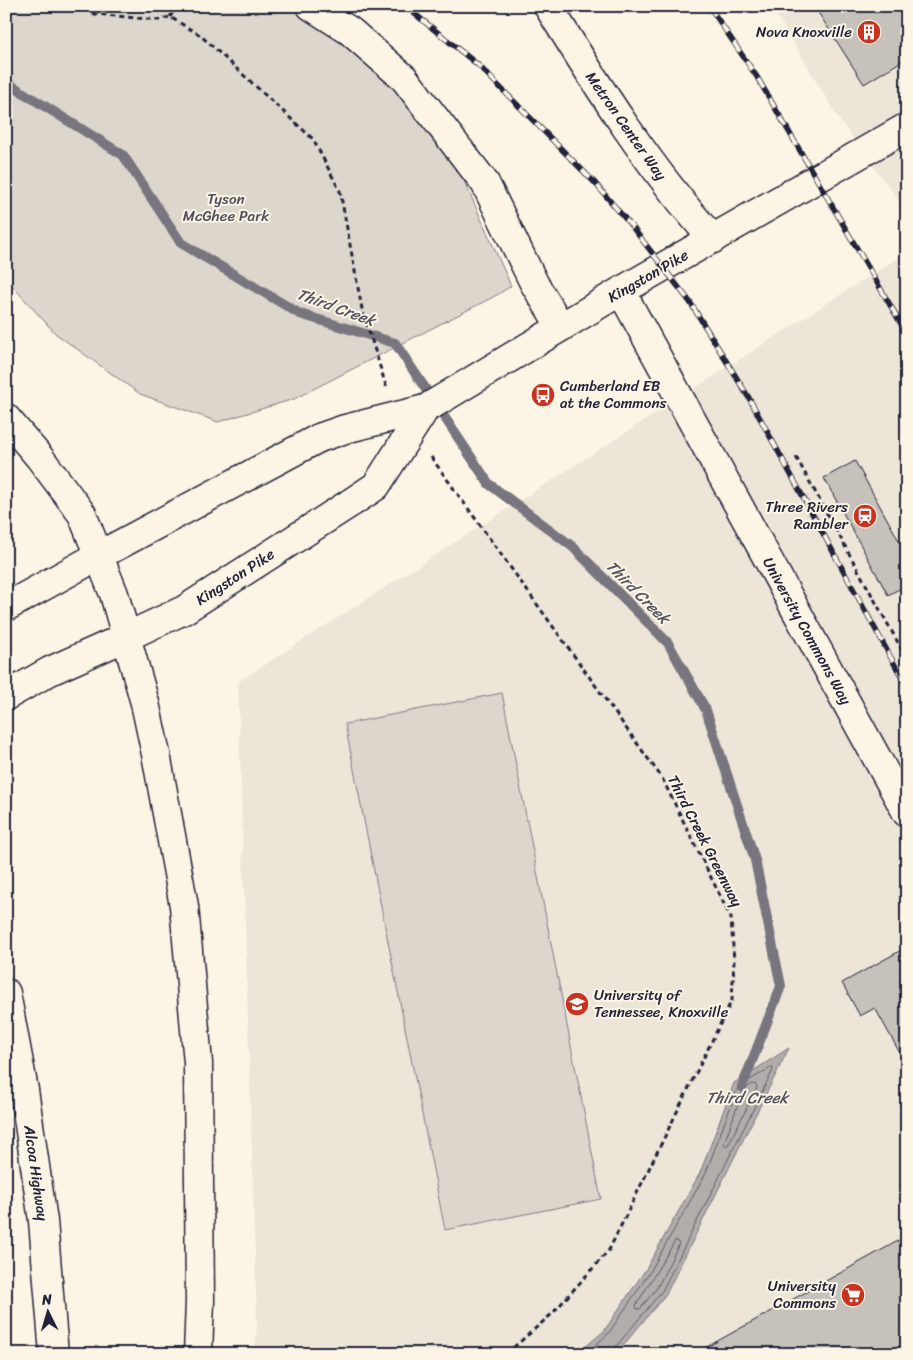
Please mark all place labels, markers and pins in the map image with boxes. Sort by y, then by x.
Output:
place label: Nova Knoxville [756,19,852,45]
building icon: Nova Knoxville [856,19,882,45]
place label: Cumberland EB at the Commons [560,373,667,416]
bus stop icon: Cumberland EB at the Commons [530,382,556,408]
place label: Three Rivers Rambler [765,494,849,537]
station icon: Three Rivers Rambler [852,503,878,529]
place label: University of Tennessee, Knoxville [594,982,729,1025]
school or university icon: University of Tennessee, Knoxville [564,991,590,1017]
place label: University Commons [768,1273,836,1316]
supermarket icon: University Commons [840,1282,866,1308]

